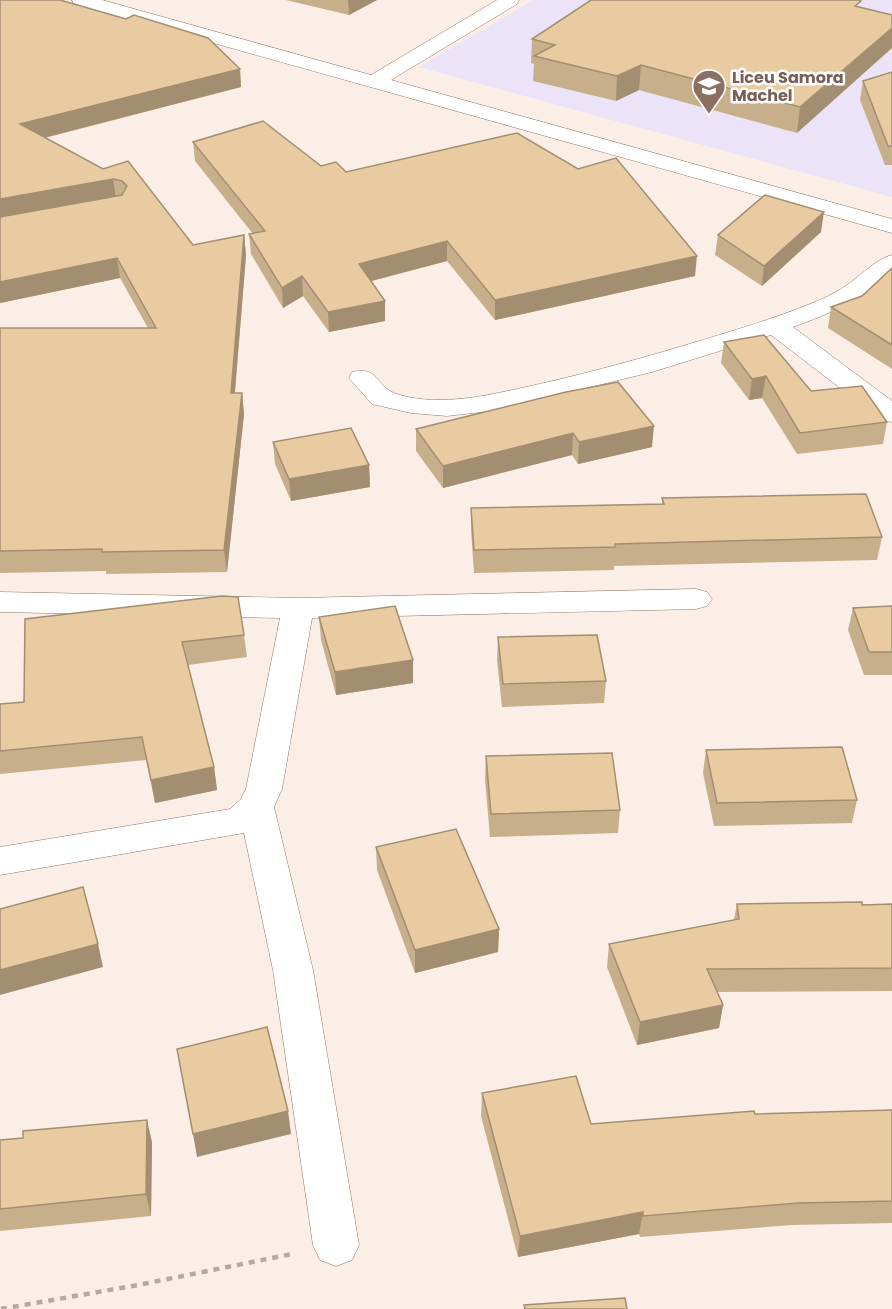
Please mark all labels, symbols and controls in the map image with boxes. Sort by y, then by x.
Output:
place label: Liceu Samora Machel [732,66,844,107]
school or university icon: Liceu Samora Machel [691,68,727,115]

